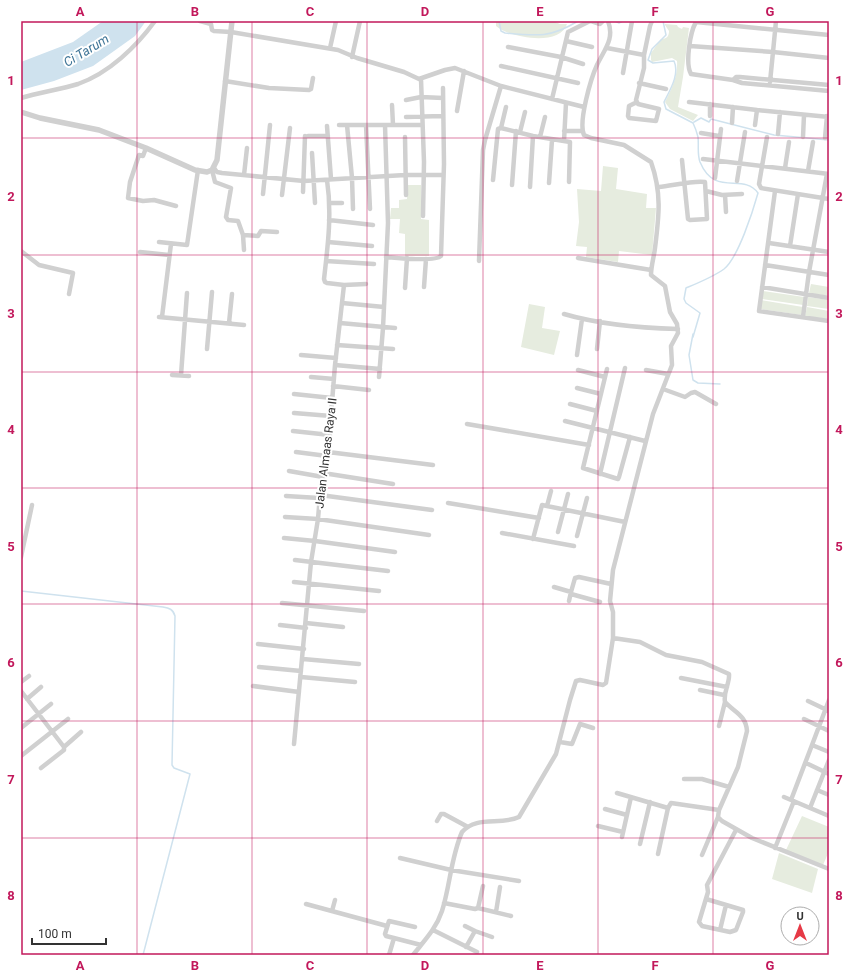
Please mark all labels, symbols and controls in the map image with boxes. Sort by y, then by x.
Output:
text: A [76,4,85,19]
text: B [191,4,199,19]
text: C [306,4,315,19]
text: D [421,4,429,19]
text: E [536,4,544,19]
text: F [651,4,659,19]
text: G [766,4,775,19]
water label: Ci Tarum [61,31,112,70]
text: 1 [7,73,15,88]
text: 1 [835,73,843,88]
text: 2 [7,189,15,204]
text: 2 [835,189,843,204]
text: 3 [7,306,15,321]
text: 3 [835,306,843,321]
street label: Jalan Almaas Raya II [312,397,340,509]
text: 4 [7,422,15,437]
text: 4 [835,422,843,437]
text: 5 [7,539,15,554]
text: 5 [835,539,843,554]
text: 6 [7,655,15,670]
text: 6 [835,655,843,670]
text: 7 [7,772,15,787]
text: 7 [835,772,843,787]
text: 8 [7,888,15,903]
text: 8 [835,888,843,903]
north arrow [780,906,820,946]
text: U [796,910,804,923]
scale bar [32,920,106,946]
text: 100 m [38,927,72,941]
text: A [76,958,85,973]
text: B [191,958,199,973]
text: C [306,958,315,973]
text: D [421,958,429,973]
text: E [536,958,544,973]
text: F [651,958,659,973]
text: G [766,958,775,973]

